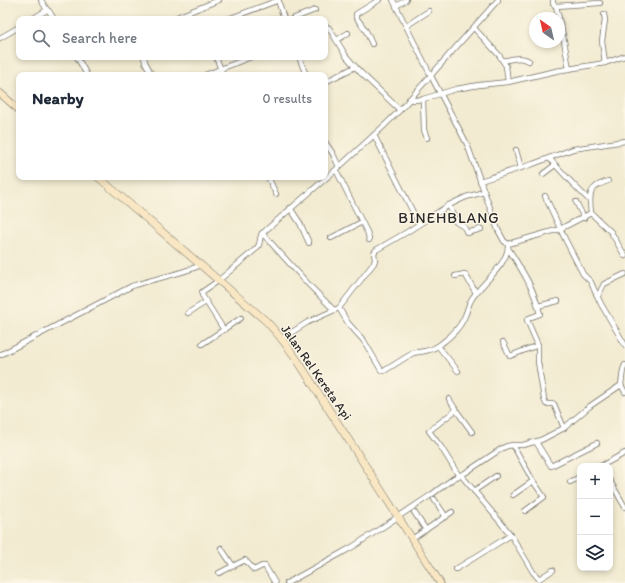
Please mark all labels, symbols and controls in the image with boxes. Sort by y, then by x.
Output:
north arrow [529,12,565,48]
search box [16,16,328,60]
icon: search [30,27,52,49]
text: Search here [62,29,137,47]
text: Nearby [32,88,84,108]
text: 0 results [262,91,312,106]
district label: BINEHBLANG [398,209,500,227]
street label: Jalan Rel Kereta Api [278,322,355,423]
map controls [577,463,613,571]
button: + [577,463,613,499]
button: − [577,499,613,535]
button: layers [577,535,613,571]

